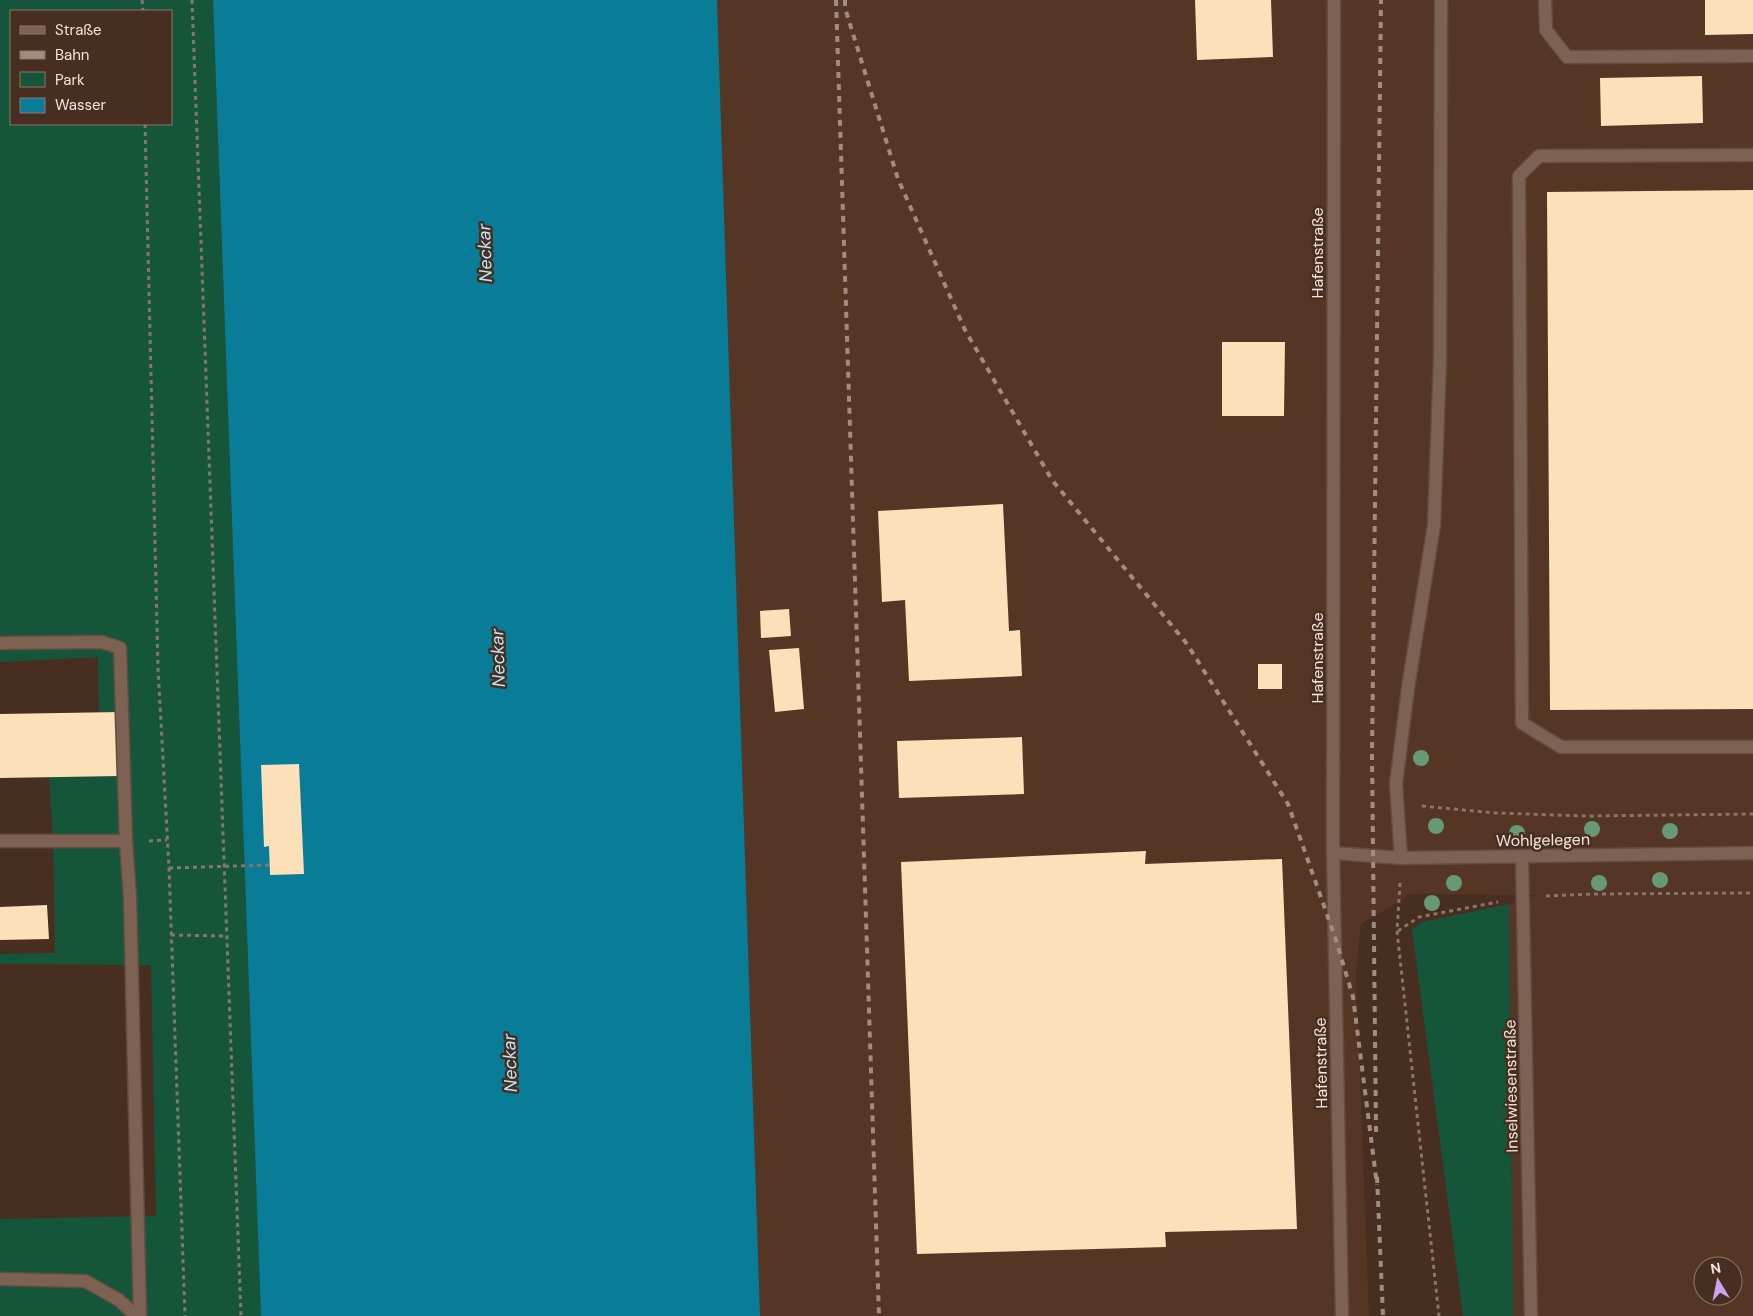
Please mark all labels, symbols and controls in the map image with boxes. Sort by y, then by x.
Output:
legend [10,10,172,125]
text: Straße [55,20,102,40]
text: Bahn [55,45,89,65]
text: Park [55,70,85,90]
text: Wasser [55,95,107,115]
street label: Hafenstraße [1307,207,1328,299]
water label: Neckar [472,222,498,283]
street label: Hafenstraße [1307,612,1328,704]
water label: Neckar [485,627,511,688]
street label: Wohlgelegen [1496,829,1590,851]
street label: Hafenstraße [1310,1017,1332,1109]
street label: Inselwiesenstraße [1499,1019,1523,1153]
water label: Neckar [497,1032,523,1093]
north arrow [1693,1256,1743,1306]
text: N [1709,1258,1722,1278]

